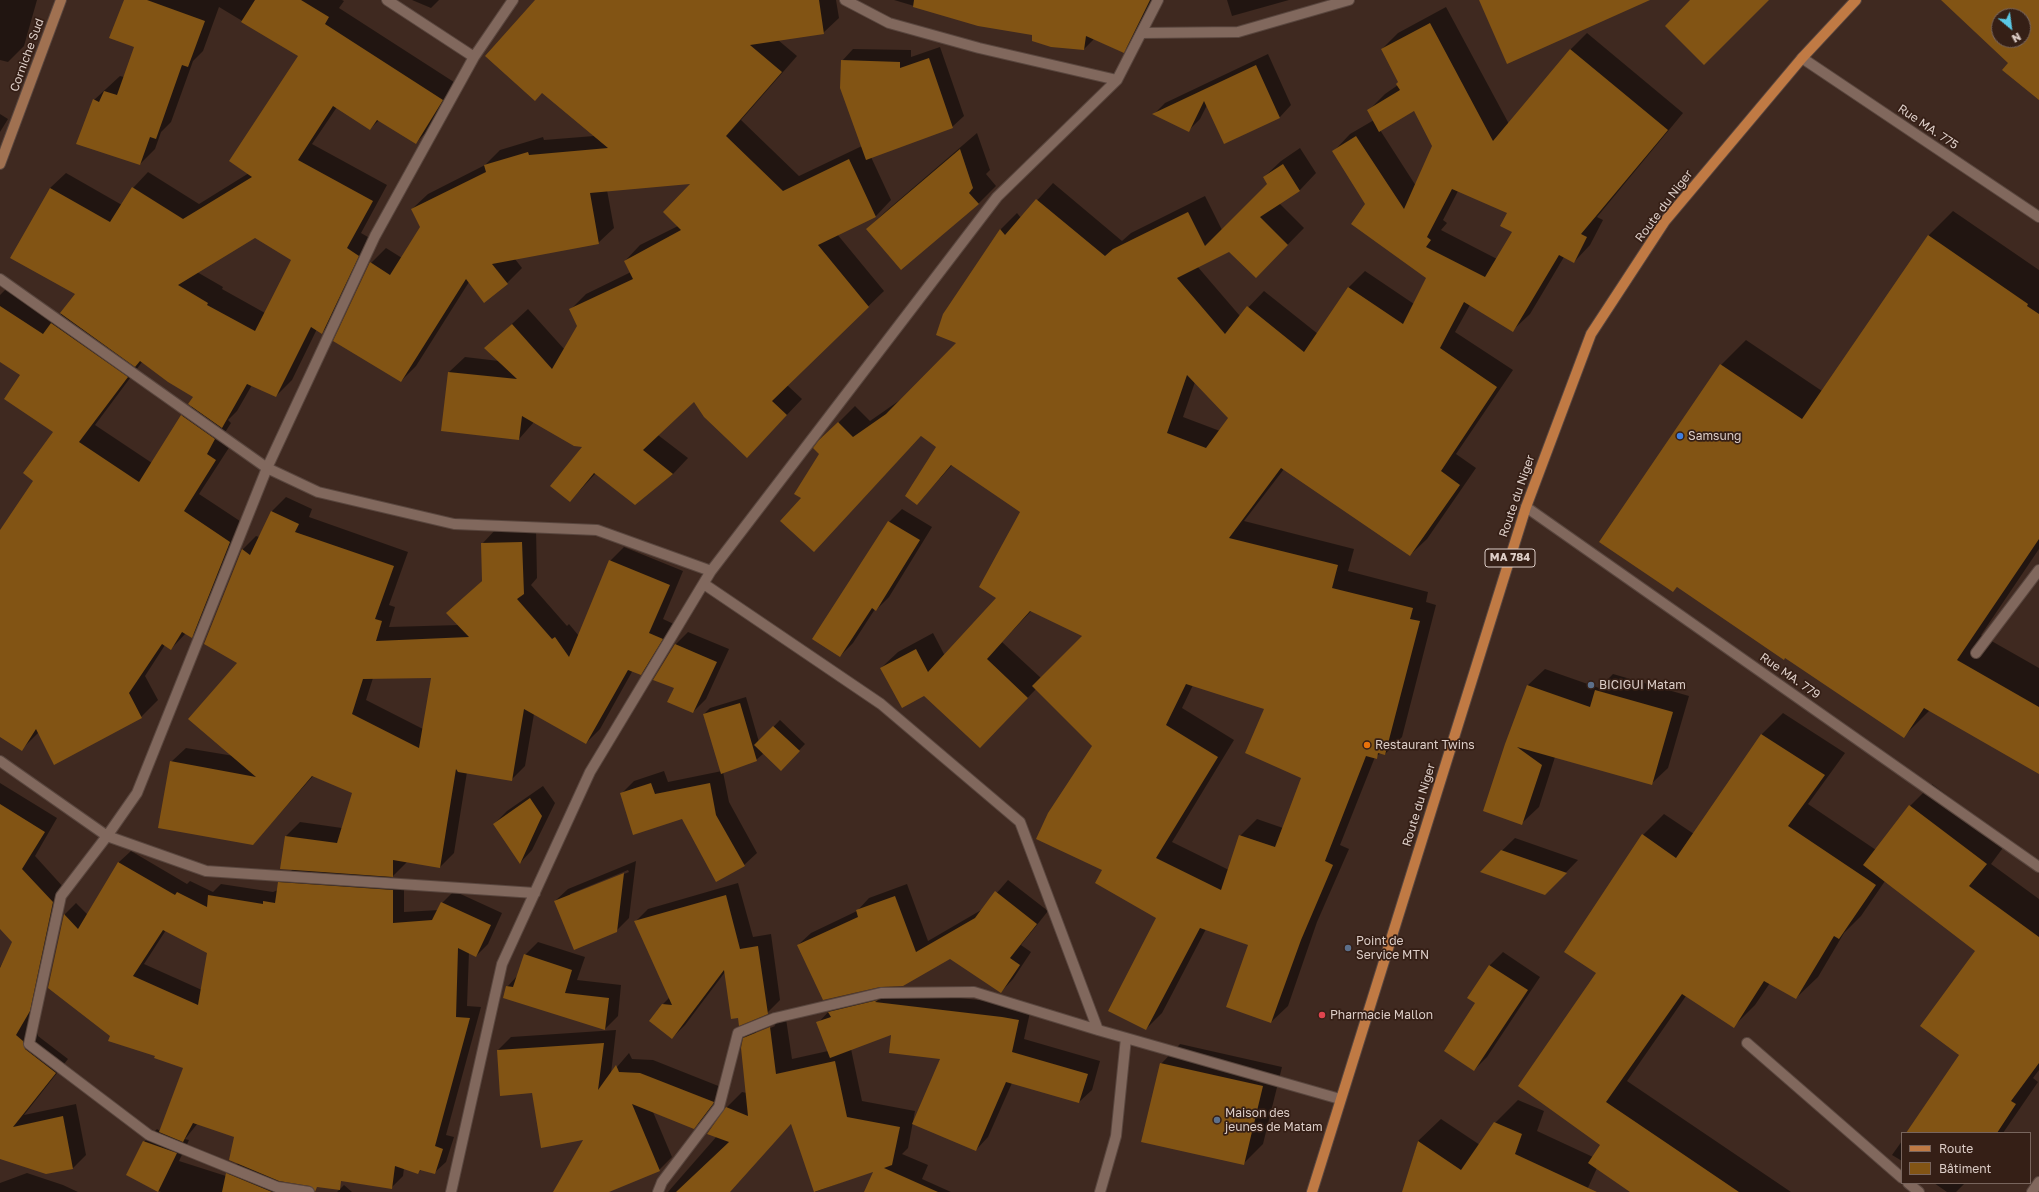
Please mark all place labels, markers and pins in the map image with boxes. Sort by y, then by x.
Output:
place label: Samsung [1688,429,1741,443]
marker: Samsung [1675,431,1685,441]
place label: BICIGUI Matam [1599,678,1686,692]
marker: BICIGUI Matam [1586,680,1596,690]
place label: Restaurant Twins [1375,738,1475,752]
marker: Restaurant Twins [1362,740,1372,750]
place label: Point de Service MTN [1356,934,1429,962]
marker: Point de Service MTN [1343,943,1353,953]
place label: Pharmacie Mallon [1330,1008,1433,1022]
marker: Pharmacie Mallon [1317,1010,1327,1020]
place label: Maison des jeunes de Matam [1225,1106,1323,1134]
marker: Maison des jeunes de Matam [1212,1115,1222,1125]

